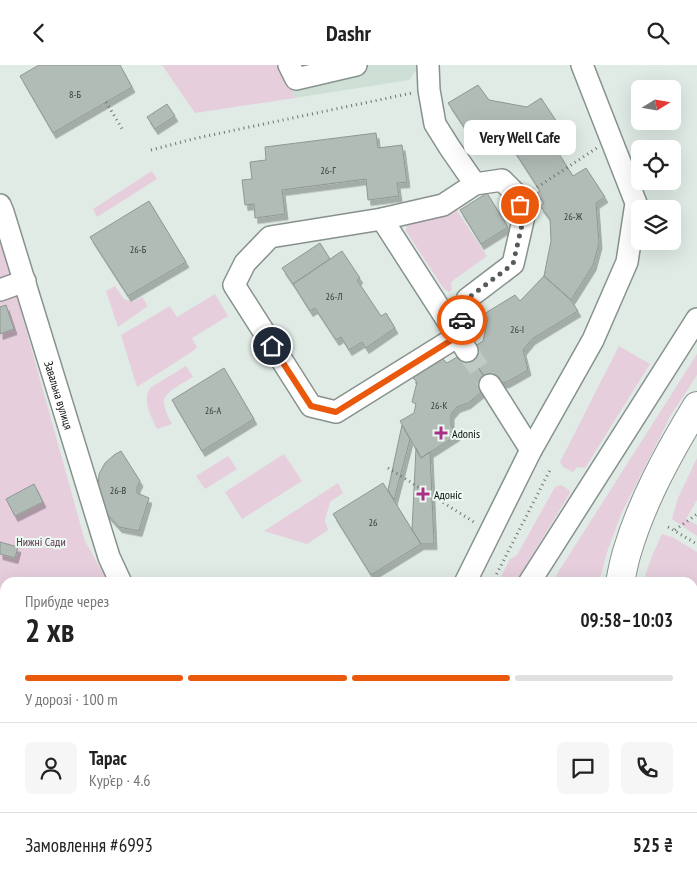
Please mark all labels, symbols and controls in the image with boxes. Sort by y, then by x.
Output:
icon: back [25,19,53,47]
text: Dashr [326,19,371,47]
icon: search [644,19,672,47]
north arrow [631,80,681,130]
map controls [631,80,681,250]
house number: 8-Б [69,88,81,101]
callout: Very Well Cafe [464,120,576,155]
text: Very Well Cafe [480,127,560,147]
button: locate [631,140,681,190]
house number: 26-Г [320,164,336,177]
pin [499,184,541,226]
icon: bag [506,191,534,219]
button: layers [631,200,681,250]
house number: 26-Ж [564,210,583,223]
house number: 26-Б [130,243,147,256]
house number: 26-Л [326,290,342,303]
courier [437,295,487,345]
icon: car [448,306,476,334]
house number: 26-І [510,323,524,336]
pin [251,325,293,367]
icon: home [258,332,286,360]
street label: Завальна вулиця [42,359,77,431]
house number: 26-К [431,399,447,412]
house number: 26-А [205,404,221,417]
marker: Adonis [434,426,448,440]
place label: Adonis [452,426,480,441]
house number: 26-В [110,484,127,497]
marker: Адоніс [416,487,430,501]
place label: Адоніс [434,487,463,502]
house number: 26 [369,516,378,529]
park label: Нижні Сади [16,534,66,549]
text: Прибуде через [25,591,109,611]
text: 09:58–10:03 [580,608,673,632]
text: 2 хв [25,609,74,651]
text: У дорозі · 100 m [25,689,118,709]
button: person [25,742,77,794]
button: chat [557,742,609,794]
button: phone [621,742,673,794]
text: Тарас [89,746,127,770]
text: Кур’єр · 4.6 [89,770,150,790]
text: Замовлення #6993 [25,833,153,857]
text: 525 ₴ [633,833,673,857]

